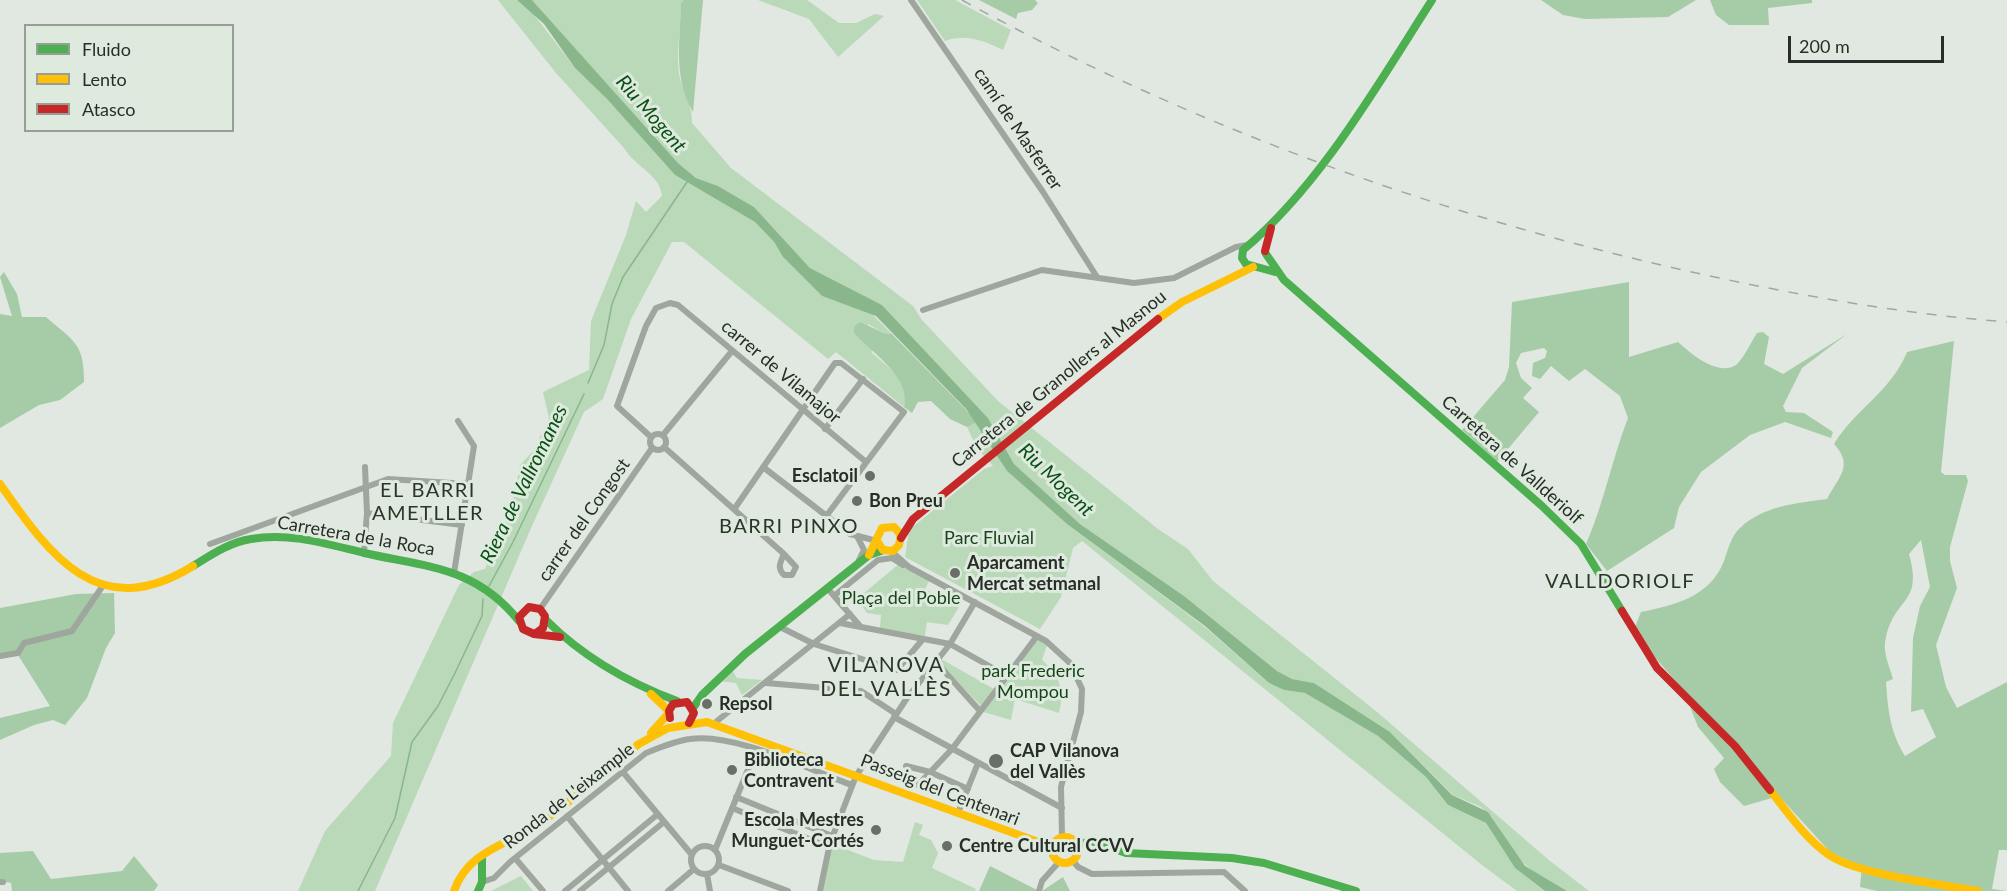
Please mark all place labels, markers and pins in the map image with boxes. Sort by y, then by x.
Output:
place label: Esclatoil [792,465,858,487]
marker: Esclatoil [863,469,877,483]
place label: Bon Preu [869,490,943,512]
marker: Bon Preu [850,494,864,508]
place label: Aparcament Mercat setmanal [967,552,1101,594]
marker: Aparcament Mercat setmanal [948,566,962,580]
place label: Repsol [719,693,773,715]
marker: Repsol [700,697,714,711]
place label: CAP Vilanova del Vallès [1010,740,1119,783]
place label: Biblioteca Contravent [744,749,834,792]
marker: CAP Vilanova del Vallès [987,752,1005,770]
marker: Biblioteca Contravent [725,763,739,777]
place label: Escola Mestres Munguet-Cortés [731,809,864,852]
marker: Escola Mestres Munguet-Cortés [869,823,883,837]
place label: Centre Cultural CCVV [959,835,1134,857]
marker: Centre Cultural CCVV [940,839,954,853]

